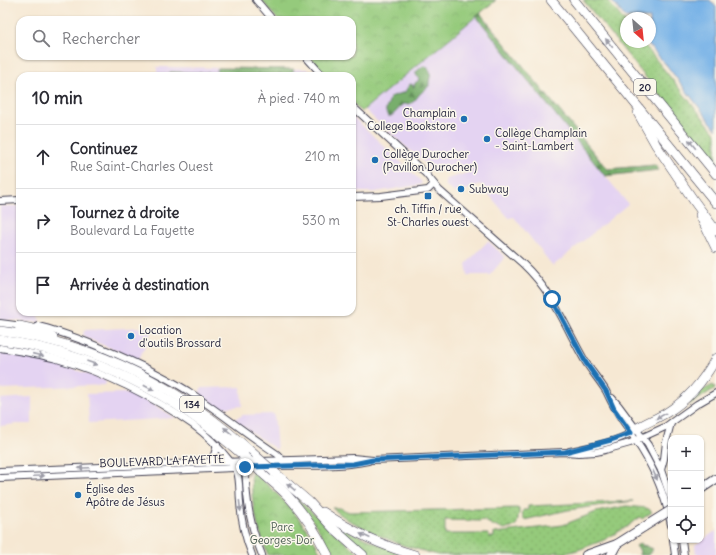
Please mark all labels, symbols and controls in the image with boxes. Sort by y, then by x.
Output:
north arrow [620,12,656,48]
search box [16,16,356,60]
icon: search [30,27,52,49]
text: Rechercher [62,29,140,48]
one-way arrow [605,38,614,48]
road number: 20 [634,79,656,95]
text: 10 min [32,87,83,109]
text: À pied · 740 m [258,90,340,107]
place label: Champlain College Bookstore [367,106,456,133]
marker: Champlain College Bookstore [459,114,469,124]
place label: Collège Champlain - Saint-Lambert [495,126,587,153]
marker: Collège Champlain - Saint-Lambert [482,134,492,144]
one-way arrow [687,138,696,149]
text: Continuez [70,139,138,158]
icon: ahead [32,146,54,168]
place label: Collège Durocher (Pavillon Durocher) [383,147,477,174]
text: 210 m [305,148,340,165]
marker: Collège Durocher (Pavillon Durocher) [370,155,380,165]
text: Rue Saint-Charles Ouest [70,158,213,175]
place label: Subway [469,182,509,196]
marker: Subway [456,184,466,194]
marker: ch. Tiffin / rue St-Charles ouest [423,191,433,201]
place label: ch. Tiffin / rue St-Charles ouest [387,202,469,229]
text: Tournez à droite [70,203,179,222]
icon: right [32,210,54,232]
text: 530 m [302,212,340,229]
text: Boulevard La Fayette [70,222,195,239]
icon: arrive [32,274,54,296]
text: Arrivée à destination [70,275,209,294]
route start [543,290,561,308]
place label: Location d'outils Brossard [139,323,222,350]
marker: Location d'outils Brossard [126,331,136,341]
one-way arrow [32,352,45,358]
one-way arrow [86,360,98,366]
one-way arrow [143,385,154,392]
road number: 134 [180,396,204,412]
one-way arrow [655,412,667,419]
one-way arrow [222,426,233,435]
map controls [668,435,704,543]
button: + [668,435,704,471]
street label: BOULEVARD LA FAYETTE [99,452,225,470]
route end [236,458,254,476]
one-way arrow [78,464,90,471]
one-way arrow [652,469,658,480]
button: − [668,471,704,507]
one-way arrow [33,473,46,479]
place label: Église des Apôtre de Jésus [86,481,165,509]
one-way arrow [286,483,296,492]
marker: Église des Apôtre de Jésus [73,490,83,500]
one-way arrow [237,500,243,512]
button: locate [668,507,704,543]
park label: Parc Georges-Dor [250,520,315,547]
one-way arrow [360,533,371,539]

